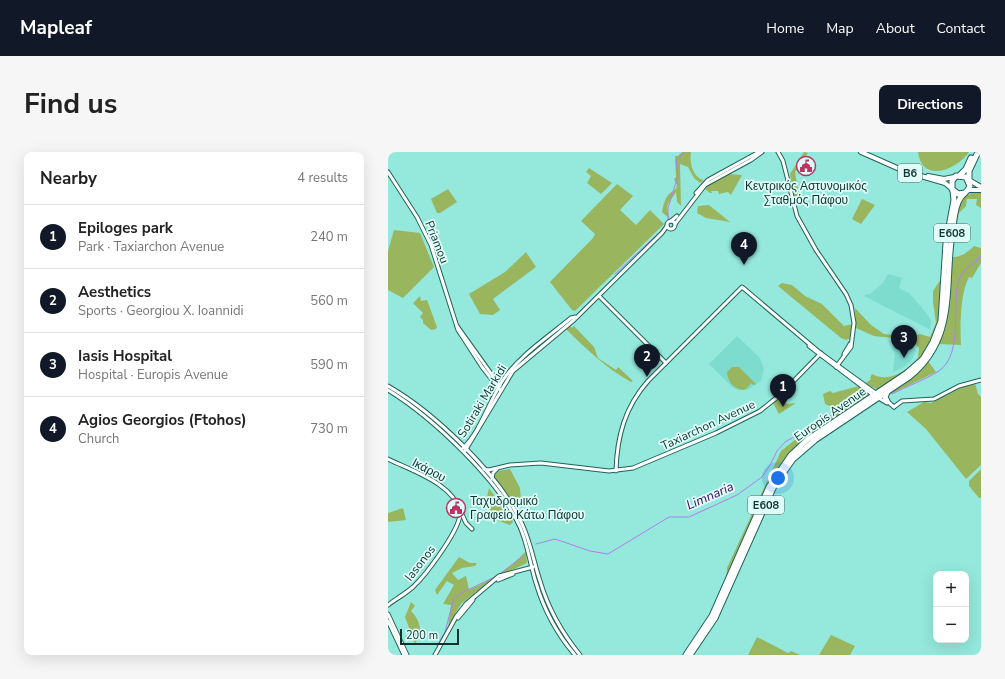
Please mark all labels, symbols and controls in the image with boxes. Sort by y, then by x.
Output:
text: Mapleaf [20,15,92,41]
text: Home [766,19,804,38]
text: Map [826,19,854,38]
text: About [876,19,915,38]
text: Contact [937,19,985,38]
text: Find us [24,85,118,123]
button: Directions [879,85,981,124]
public building icon: Κεντρικός Αστυνομικός Σταθμός Πάφου [795,155,817,177]
road number: B6 [898,164,922,182]
text: Nearby [40,167,97,190]
text: 4 results [297,169,348,187]
place label: Κεντρικός Αστυνομικός Σταθμός Πάφου [745,178,867,208]
text: Epiloges park [78,218,173,238]
street label: Priamou [421,218,453,266]
road number: E608 [934,224,970,242]
text: 1 [49,228,57,246]
text: 240 m [310,228,348,246]
pin: 4 [731,232,757,265]
text: Park · Taxiarchon Avenue [78,238,224,256]
text: Aesthetics [78,282,151,302]
text: 2 [49,292,57,310]
text: 560 m [310,292,348,310]
text: Sports · Georgiou X. Ioannidi [78,302,244,320]
pin: 3 [891,325,917,358]
pin: 2 [634,344,660,377]
text: Iasis Hospital [78,346,172,366]
text: 3 [49,356,57,374]
text: 590 m [310,356,348,374]
street label: Sotiraki Markidi [454,361,510,441]
text: Hospital · Europis Avenue [78,366,228,384]
pin: 1 [770,374,796,407]
street label: Europis Avenue [791,383,869,445]
street label: Taxiarchon Avenue [658,396,758,454]
text: Agios Georgios (Ftohos) [78,410,247,430]
text: 4 [49,420,57,438]
text: 730 m [310,420,348,438]
text: Church [78,430,119,448]
street label: Ικάρου [409,454,449,486]
your location [768,468,788,488]
water label: Limnaria [683,478,737,514]
place label: Ταχυδρομικό Γραφείο Κάτω Πάφου [470,493,584,523]
road number: E608 [748,496,784,514]
public building icon: Ταχυδρομικό Γραφείο Κάτω Πάφου [445,497,467,519]
street label: Iasonos [401,542,439,584]
map controls [933,571,969,643]
button: + [933,571,969,607]
button: − [933,607,969,643]
scale bar [400,627,459,646]
text: 200 m [406,628,438,643]

